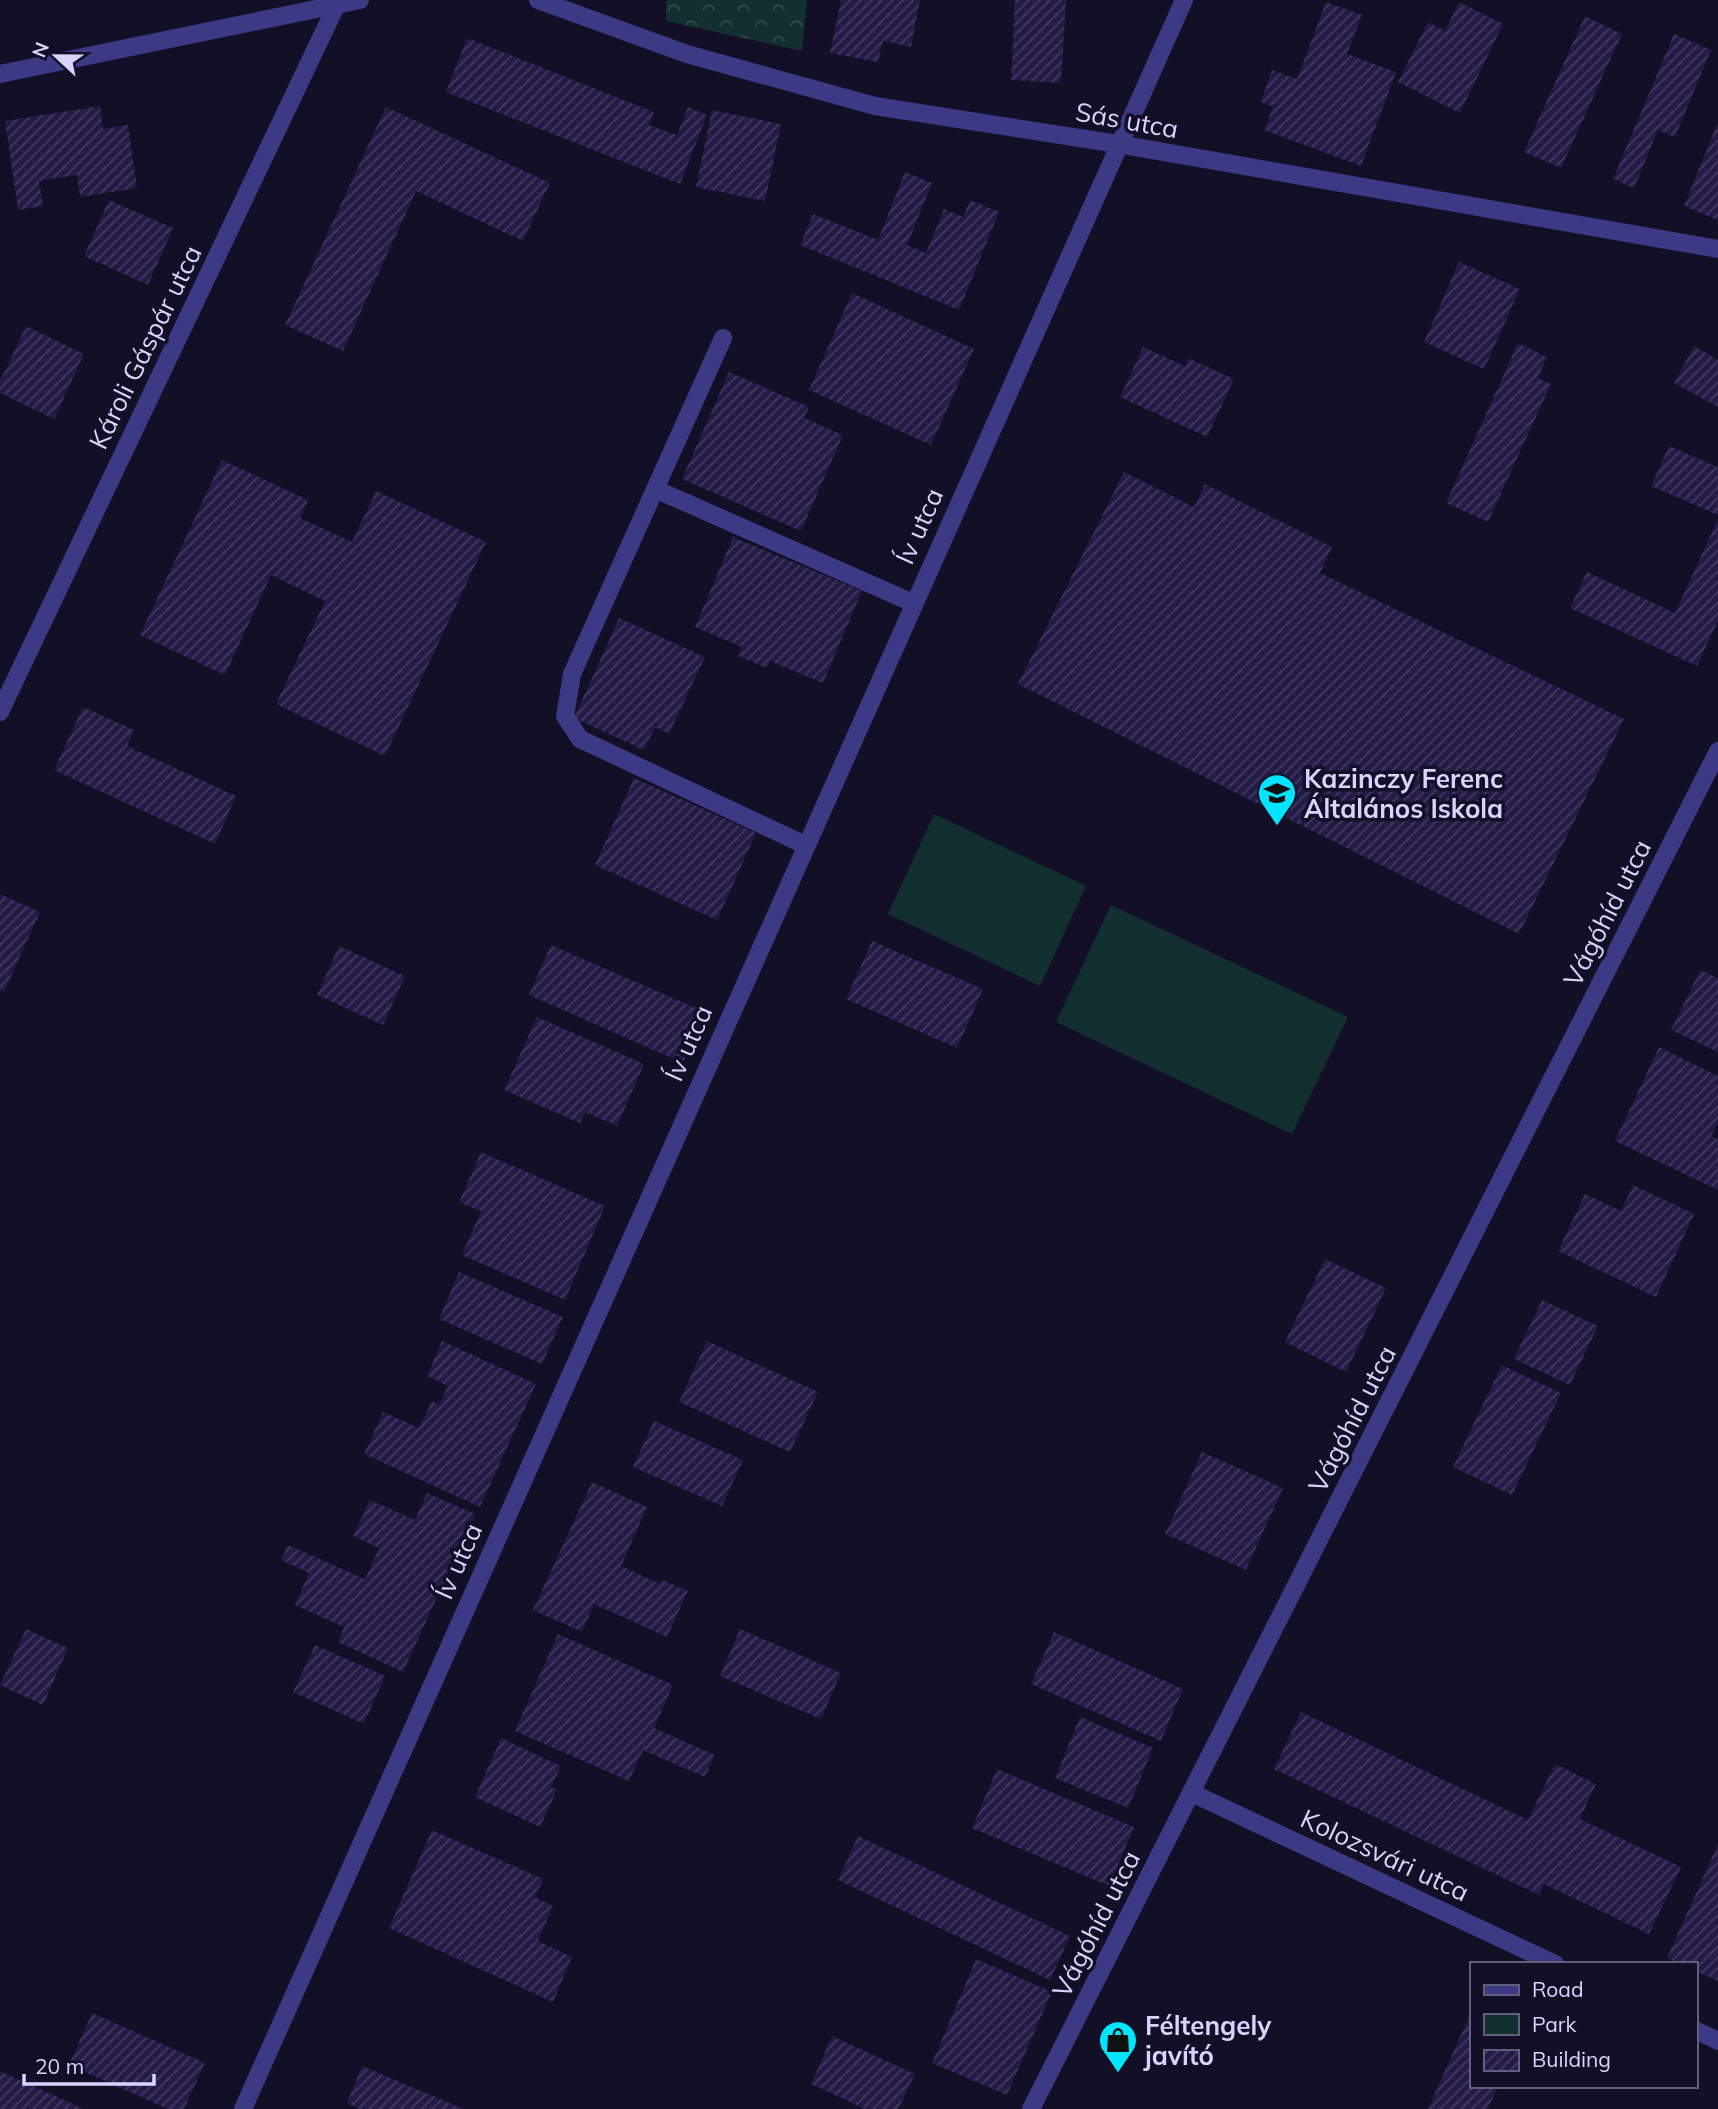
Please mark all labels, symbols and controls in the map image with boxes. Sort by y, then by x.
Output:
north arrow [21,21,91,91]
text: N [26,38,54,61]
street label: Sás utca [1073,95,1181,145]
street label: Károli Gáspár utca [81,240,209,454]
street label: Ív utca [888,483,950,569]
place label: Kazinczy Ferenc Általános Iskola [1304,762,1503,825]
school or university icon: Kazinczy Ferenc Általános Iskola [1256,772,1298,827]
street label: Vágóhíd utca [1556,834,1658,992]
street label: Ív utca [657,1000,719,1086]
street label: Vágóhíd utca [1301,1340,1403,1498]
street label: Ív utca [427,1518,489,1604]
street label: Kolozsvári utca [1296,1802,1474,1908]
street label: Vágóhíd utca [1045,1845,1147,2003]
legend [1470,1962,1697,2088]
text: Road [1532,1976,1583,2002]
place label: Féltengely javító [1143,2009,1272,2072]
text: Park [1532,2011,1576,2037]
shop icon: Féltengely javító [1097,2019,1139,2074]
scale bar [24,2042,154,2086]
text: Building [1532,2046,1611,2072]
text: 20 m [35,2053,84,2079]

